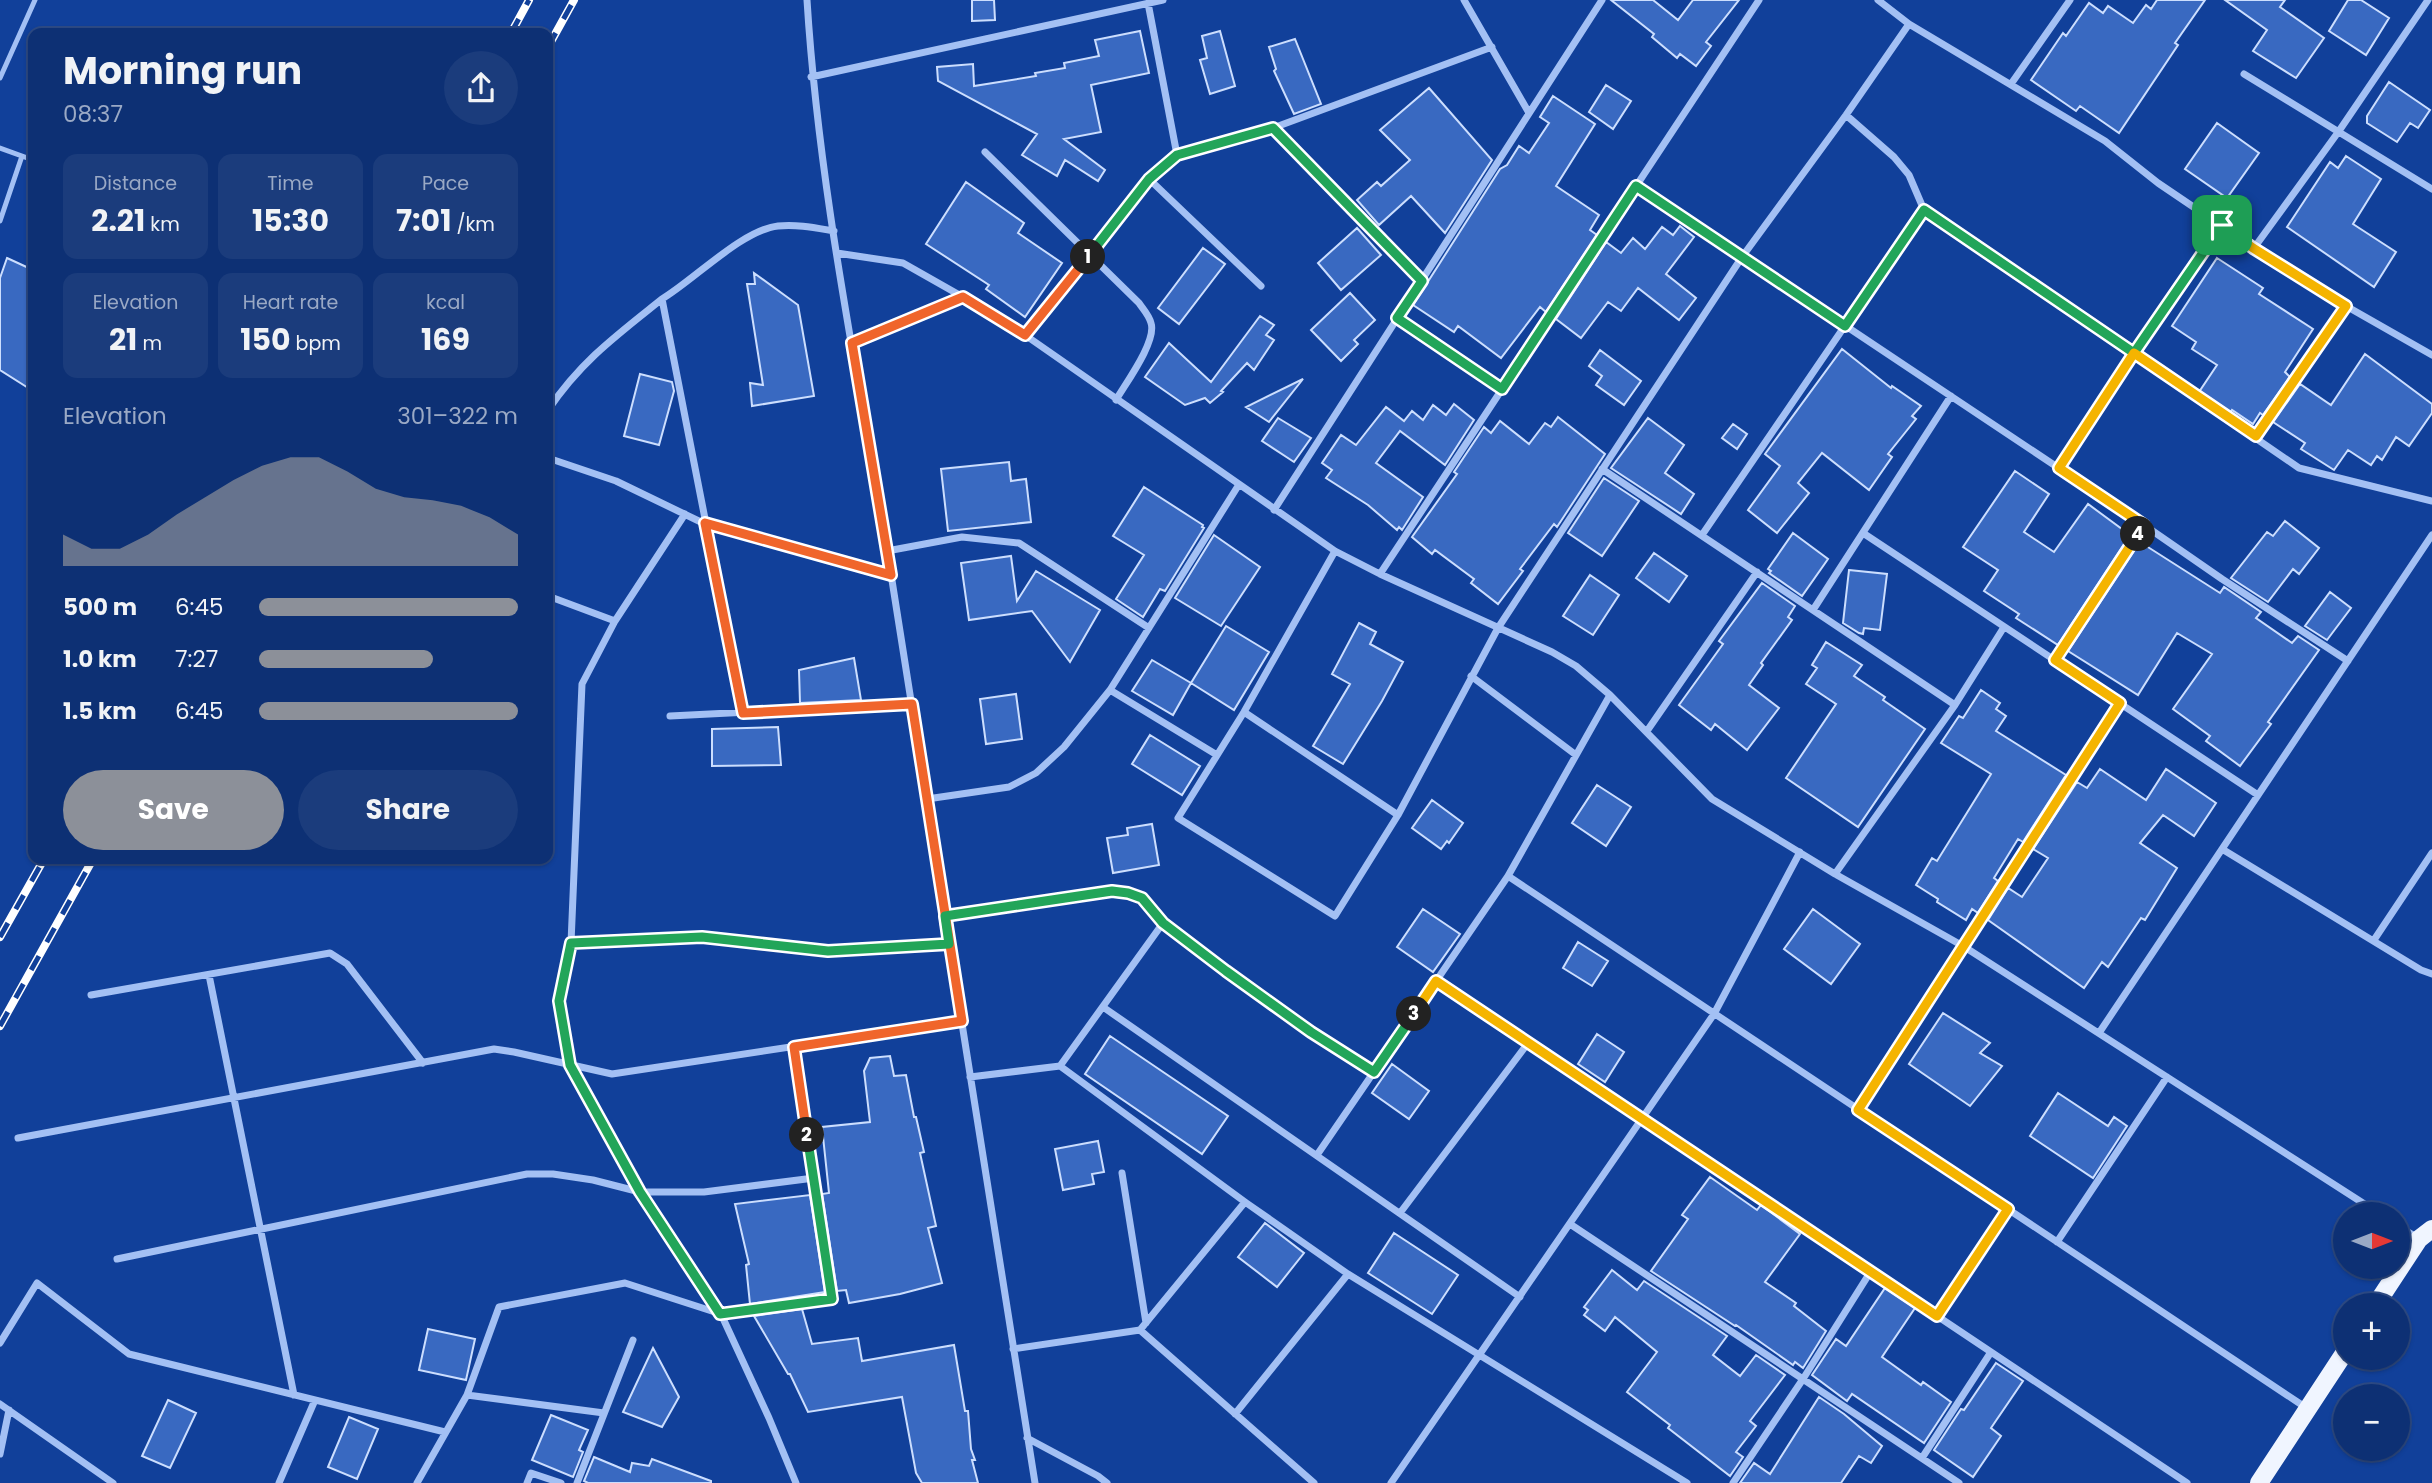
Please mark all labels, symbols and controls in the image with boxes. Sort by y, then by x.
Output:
text: Morning run [63,44,302,97]
button: share [444,51,518,125]
text: 08:37 [63,98,123,130]
text: Distance [94,170,177,197]
text: Time [267,170,314,197]
text: Pace [422,170,469,197]
pin [2192,195,2252,255]
text: 2.21 [91,199,145,242]
text: 15:30 [252,199,329,242]
text: 7:01 [396,199,451,242]
icon: arrive [2203,206,2241,244]
text: km [145,211,180,238]
text: /km [451,211,495,238]
pin: 1 [1070,240,1106,274]
text: 1 [1084,243,1091,270]
text: Elevation [93,289,178,316]
text: Heart rate [243,289,338,316]
text: kcal [426,289,465,316]
text: 21 [109,318,137,361]
text: 150 [240,318,291,361]
text: 169 [421,318,470,361]
text: m [137,330,162,357]
text: bpm [291,330,341,357]
text: Elevation [63,400,167,432]
text: 301–322 m [397,400,518,432]
pin: 4 [2120,516,2156,552]
text: 4 [2131,520,2144,547]
text: 500 m [63,591,137,623]
text: 6:45 [175,591,223,623]
text: 1.0 km [63,643,137,675]
text: 7:27 [175,643,218,675]
text: 1.5 km [63,695,137,727]
text: 6:45 [175,695,223,727]
button: Save [63,770,284,850]
button: Share [298,770,518,850]
pin: 3 [1396,996,1432,1032]
text: 3 [1408,1000,1419,1027]
pin: 2 [790,1118,824,1152]
text: 2 [801,1121,812,1148]
north arrow [2333,1202,2410,1279]
map controls [2333,1202,2410,1461]
button: + [2333,1293,2410,1370]
button: − [2333,1384,2410,1461]

